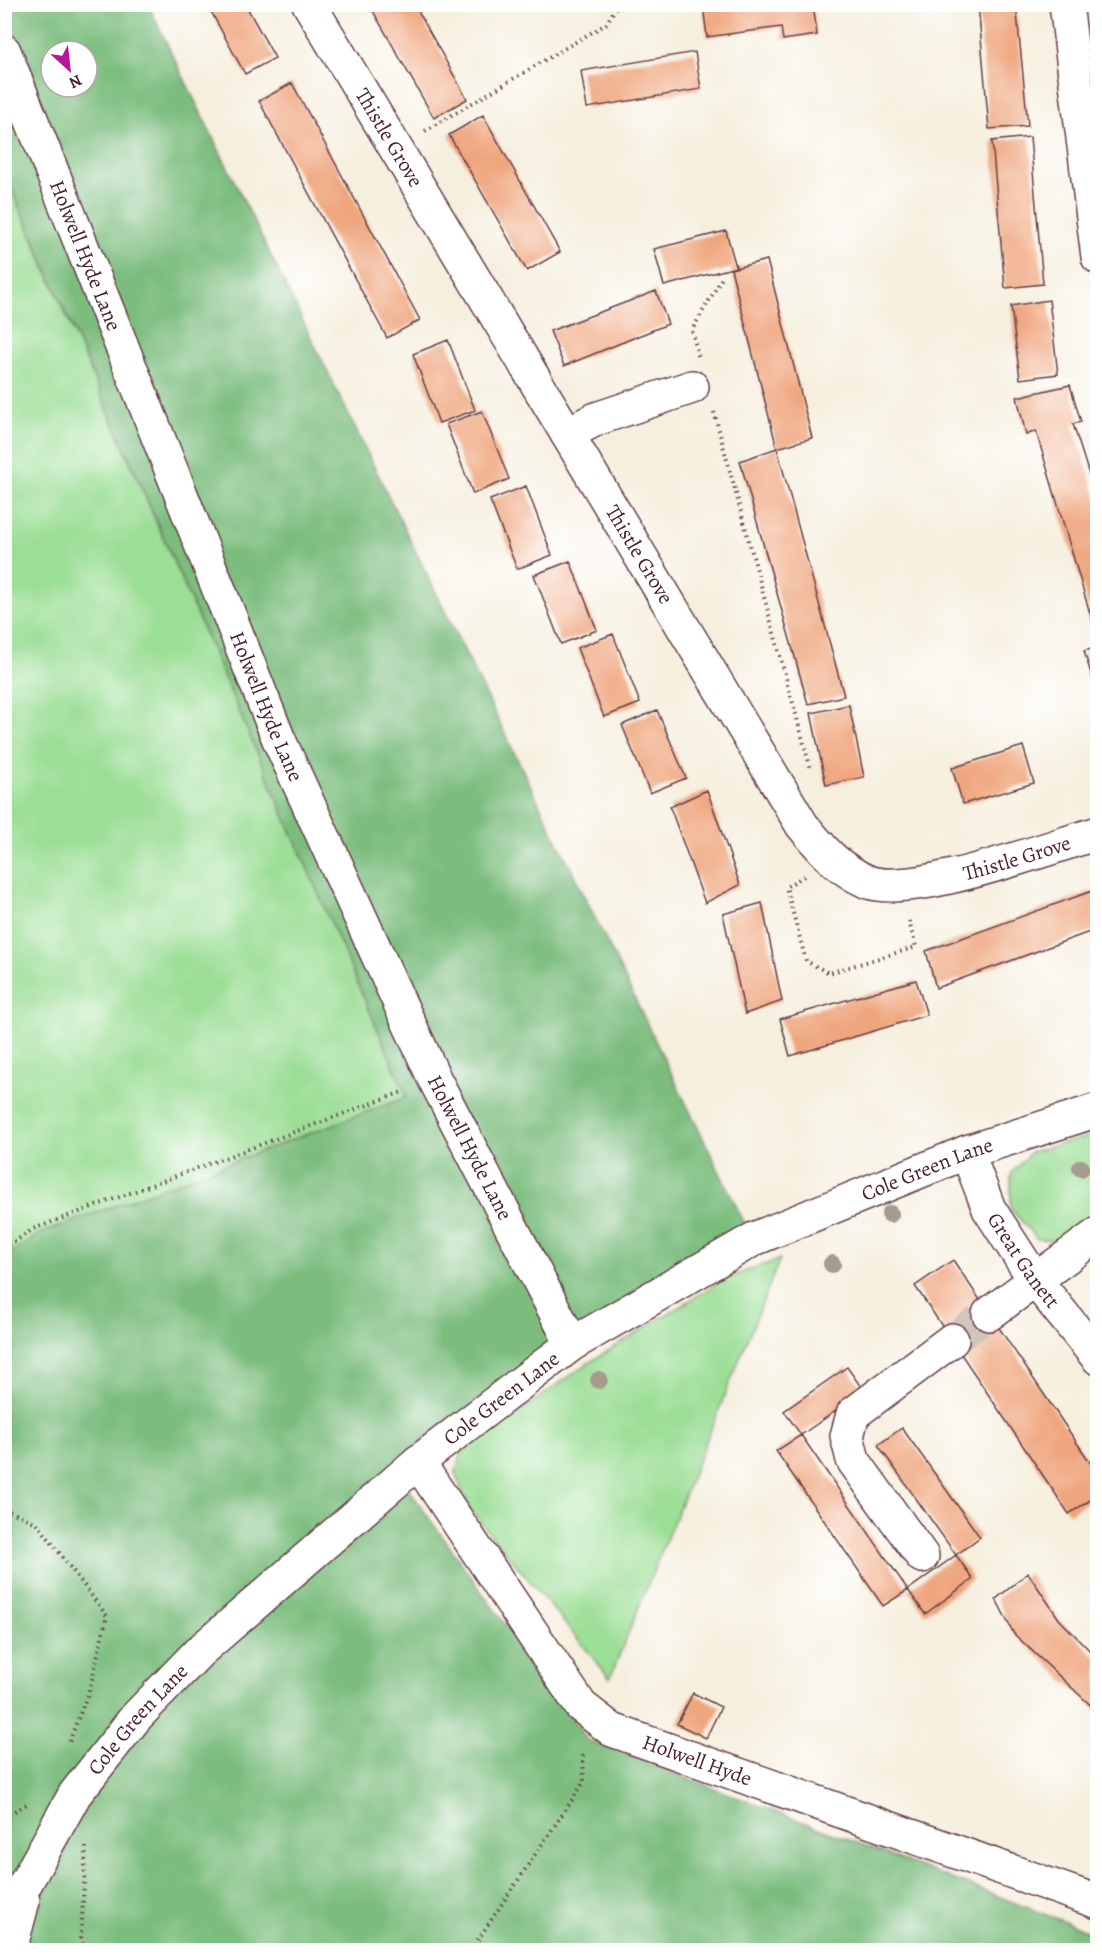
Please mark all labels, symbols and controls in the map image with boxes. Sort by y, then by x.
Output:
north arrow [39,39,99,99]
text: N [65,69,86,94]
street label: Thistle Grove [349,83,430,192]
street label: Holwell Hyde Lane [43,176,128,335]
street label: Thistle Grove [599,500,680,609]
street label: Holwell Hyde Lane [223,627,310,786]
street label: Thistle Grove [960,829,1074,887]
street label: Holwell Hyde Lane [421,1070,519,1225]
street label: Cole Green Lane [857,1131,996,1208]
street label: Great Ganett [981,1207,1066,1314]
street label: Cole Green Lane [438,1345,565,1452]
street label: Cole Green Lane [81,1658,194,1781]
street label: Holwell Hyde [639,1728,756,1792]

